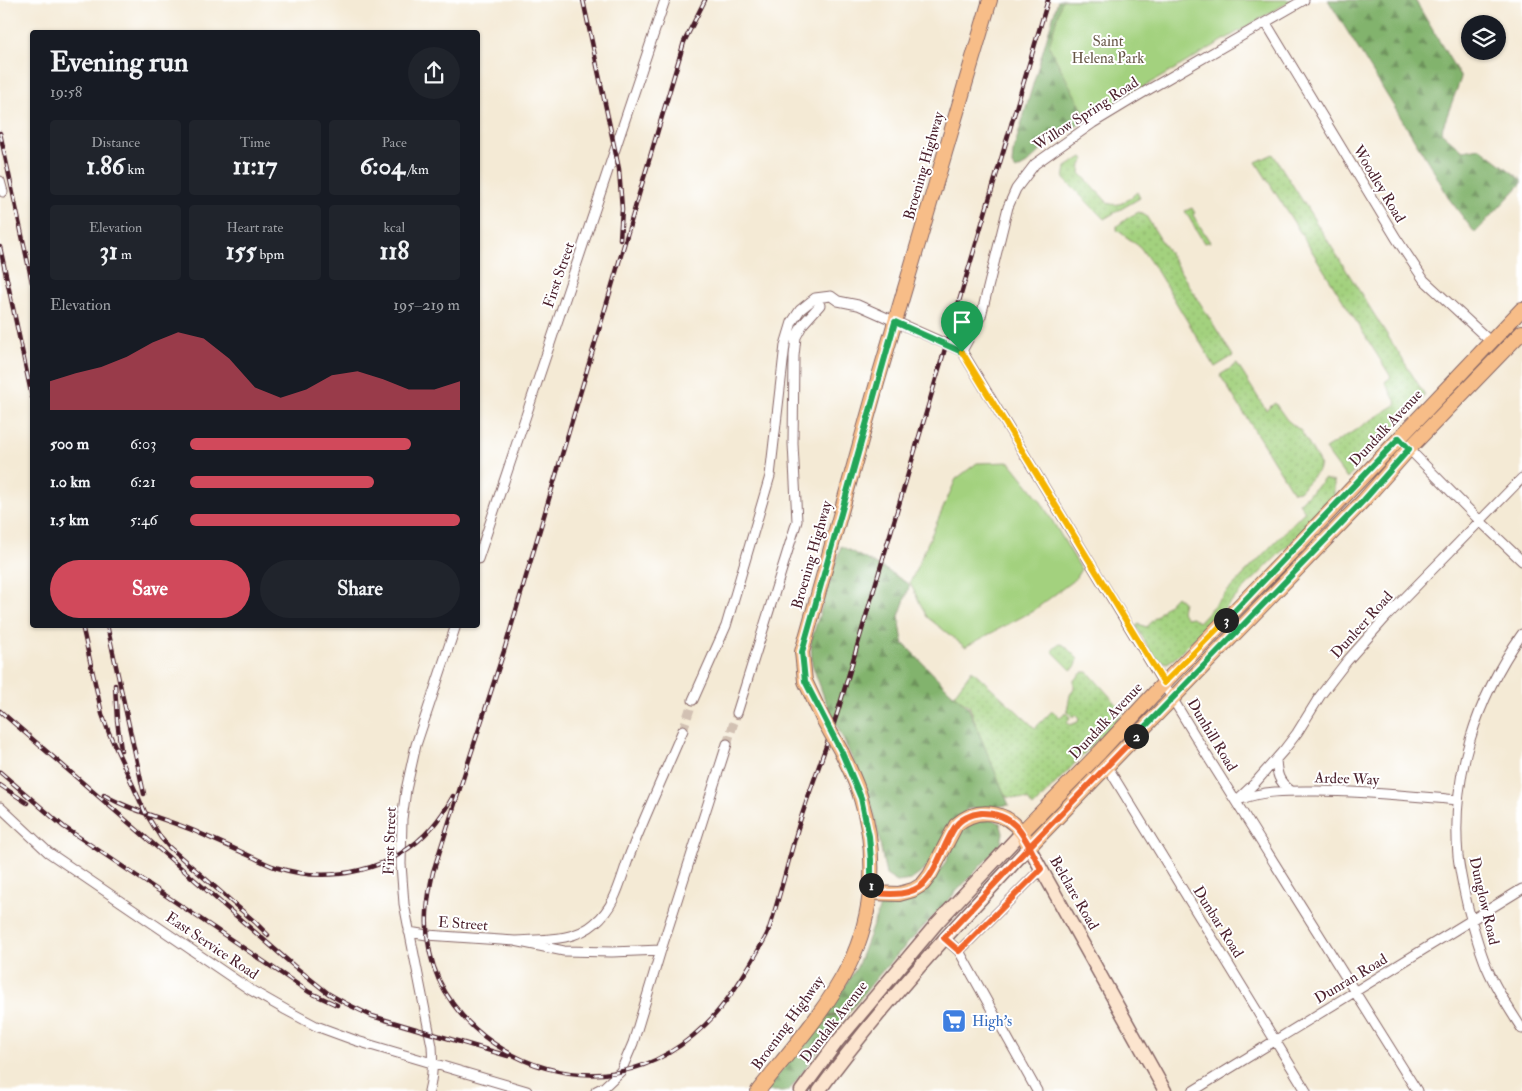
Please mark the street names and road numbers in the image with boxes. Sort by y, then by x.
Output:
street label: Willow Spring Road [1029,73,1143,156]
street label: Broening Highway [899,109,949,222]
street label: Woodley Road [1348,141,1410,227]
street label: First Street [539,240,579,310]
street label: Dundalk Avenue [1345,385,1427,471]
street label: Broening Highway [787,498,837,611]
street label: Dunleer Road [1327,587,1398,663]
street label: Dundalk Avenue [1065,678,1147,764]
street label: Dunhill Road [1183,695,1242,775]
street label: Ardee Way [1313,768,1380,790]
street label: First Street [379,806,401,875]
street label: Belclare Road [1045,853,1103,934]
street label: Dunglow Road [1465,855,1503,947]
street label: Dunbar Road [1188,883,1248,962]
street label: East Service Road [162,908,262,984]
street label: E Street [437,913,489,935]
street label: Dunran Road [1311,949,1391,1008]
street label: Broening Highway [747,972,829,1074]
street label: Dundalk Avenue [796,977,872,1067]

